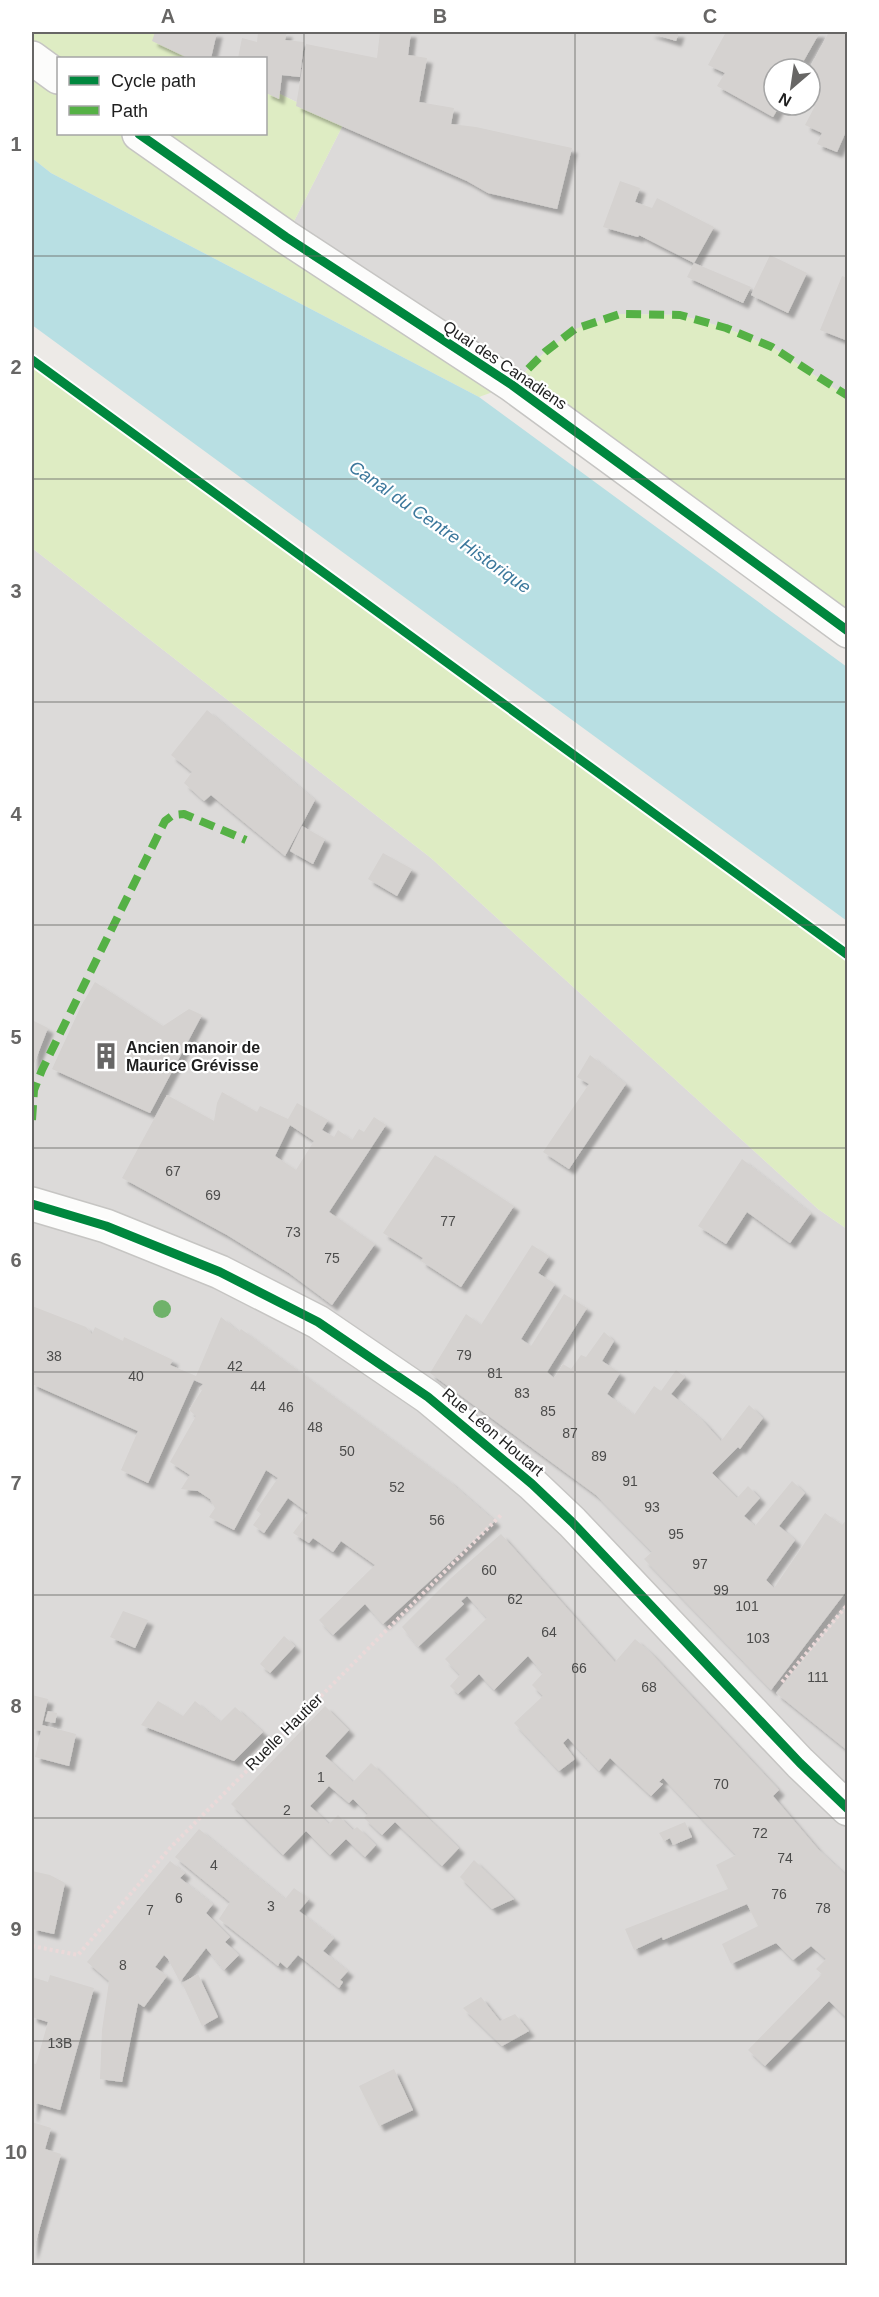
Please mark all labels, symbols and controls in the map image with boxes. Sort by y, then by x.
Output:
text: A [161,5,175,27]
text: B [433,5,447,27]
text: C [703,5,717,27]
legend [57,57,267,135]
north arrow [762,57,822,117]
text: Cycle path [111,71,196,91]
text: N [776,89,794,110]
text: Path [111,101,148,121]
text: 1 [10,133,22,155]
street label: Quai des Canadiens [440,317,570,413]
text: 2 [10,356,22,378]
water label: Canal du Centre Historique [345,457,535,597]
text: 3 [10,580,22,602]
text: 4 [10,803,22,825]
text: 5 [10,1026,22,1048]
place label: Ancien manoir de Maurice Grévisse [126,1039,260,1074]
building icon: Ancien manoir de Maurice Grévisse [91,1041,121,1071]
house number: 67 [165,1163,181,1179]
house number: 69 [205,1187,221,1203]
house number: 77 [440,1213,456,1229]
house number: 73 [285,1224,301,1240]
text: 6 [10,1249,22,1271]
house number: 75 [324,1250,340,1266]
house number: 79 [456,1347,472,1363]
house number: 38 [46,1348,62,1364]
house number: 42 [227,1358,243,1374]
house number: 81 [487,1365,503,1381]
house number: 40 [128,1368,144,1384]
house number: 44 [250,1378,266,1394]
street label: Rue Léon Houtart [439,1385,547,1479]
house number: 83 [514,1385,530,1401]
house number: 46 [278,1399,294,1415]
house number: 85 [540,1403,556,1419]
house number: 48 [307,1419,323,1435]
house number: 87 [562,1425,578,1441]
house number: 50 [339,1443,355,1459]
house number: 89 [591,1448,607,1464]
text: 7 [10,1472,22,1494]
house number: 91 [622,1473,638,1489]
house number: 52 [389,1479,405,1495]
house number: 93 [644,1499,660,1515]
house number: 56 [429,1512,445,1528]
house number: 95 [668,1526,684,1542]
house number: 97 [692,1556,708,1572]
house number: 60 [481,1562,497,1578]
house number: 99 [713,1582,729,1598]
house number: 62 [507,1591,523,1607]
house number: 101 [735,1598,759,1614]
house number: 64 [541,1624,557,1640]
house number: 103 [746,1630,770,1646]
house number: 66 [571,1660,587,1676]
house number: 111 [807,1669,829,1685]
house number: 68 [641,1679,657,1695]
street label: Ruelle Hautier [242,1690,326,1774]
text: 8 [10,1695,22,1717]
house number: 1 [317,1769,325,1785]
house number: 70 [713,1776,729,1792]
house number: 2 [283,1802,291,1818]
house number: 72 [752,1825,768,1841]
house number: 74 [777,1850,793,1866]
house number: 4 [210,1857,218,1873]
house number: 76 [771,1886,787,1902]
house number: 6 [175,1890,183,1906]
house number: 3 [267,1898,275,1914]
house number: 78 [815,1900,831,1916]
house number: 7 [146,1902,154,1918]
text: 9 [10,1918,22,1940]
house number: 8 [119,1957,127,1973]
house number: 13B [48,2035,72,2051]
text: 10 [5,2141,27,2163]

